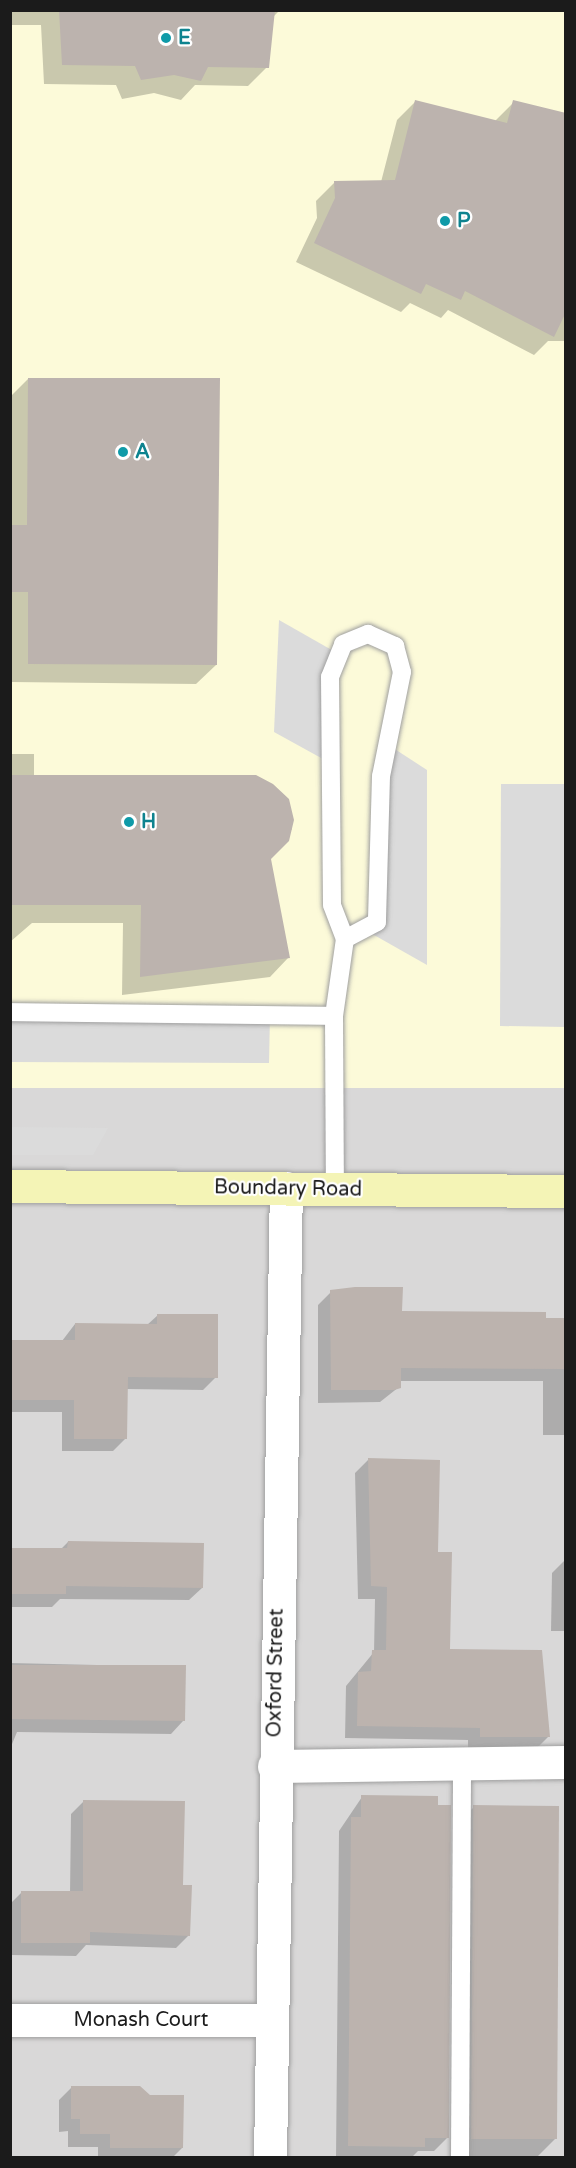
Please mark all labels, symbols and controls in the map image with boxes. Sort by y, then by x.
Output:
place label: E [178,26,191,50]
marker: E [159,31,173,45]
place label: P [457,209,470,233]
marker: P [438,214,452,228]
place label: A [135,440,150,464]
marker: A [116,445,130,459]
place label: H [141,810,156,834]
marker: H [122,815,136,829]
street label: Boundary Road [214,1176,362,1202]
street label: Oxford Street [263,1608,289,1738]
street label: Monash Court [74,2008,208,2032]

